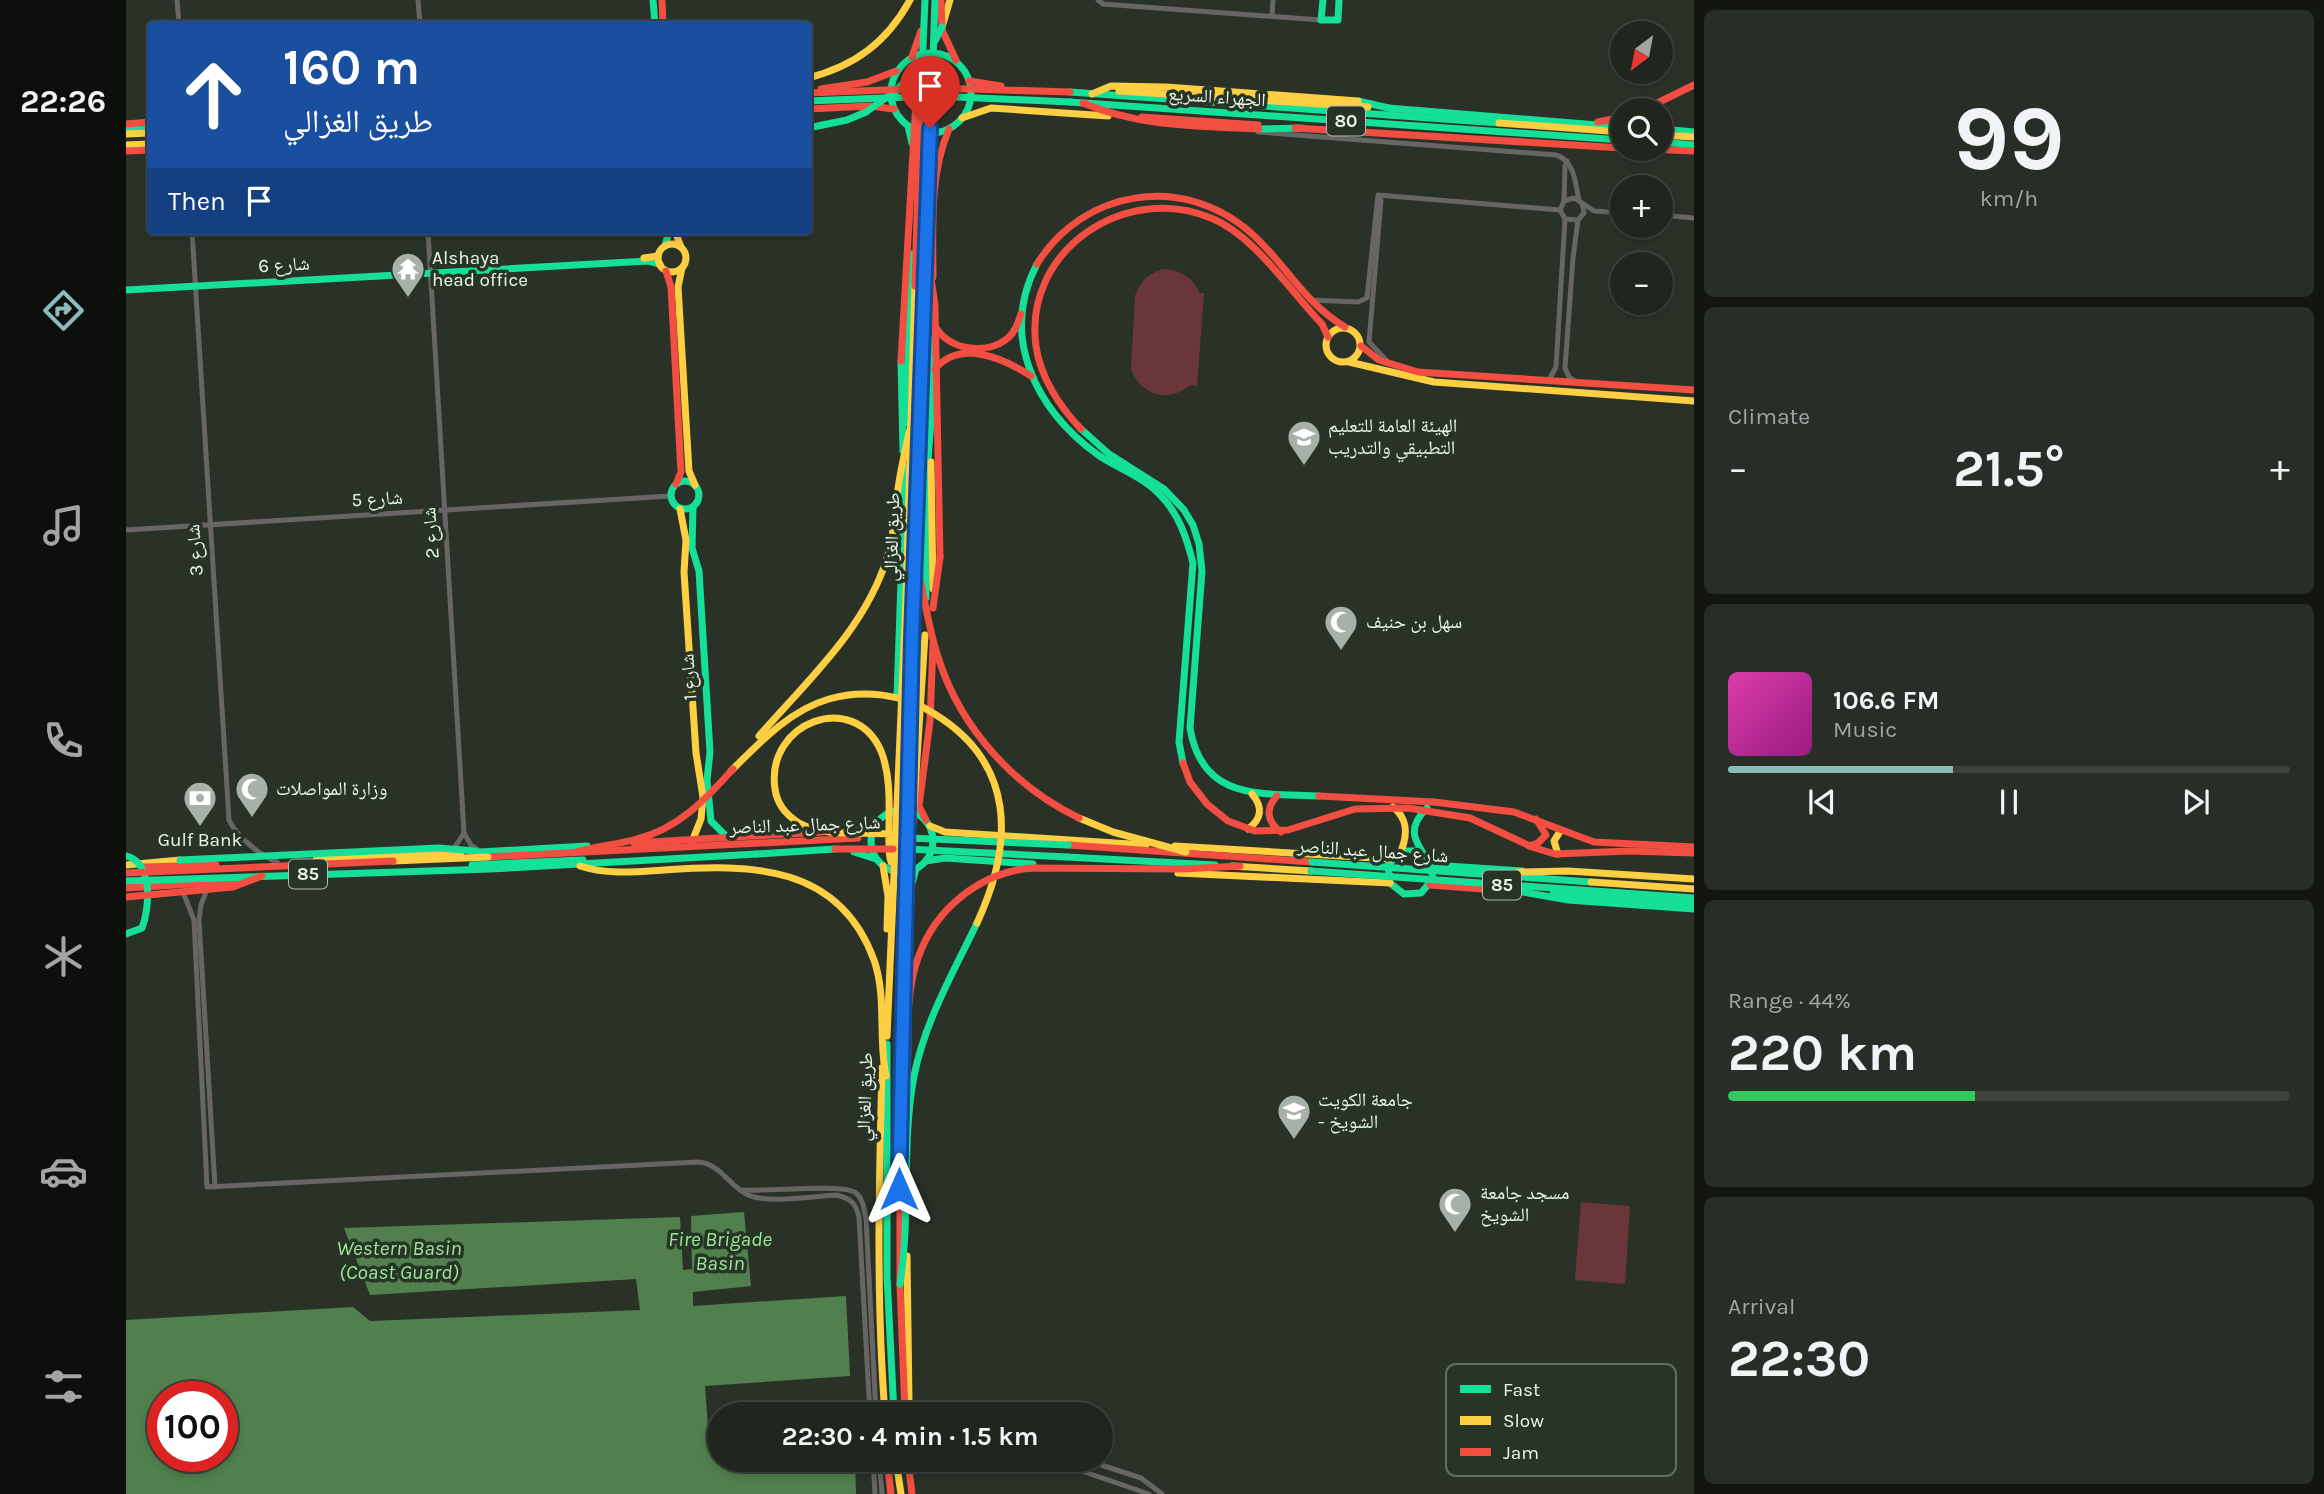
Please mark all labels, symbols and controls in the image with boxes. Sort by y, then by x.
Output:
north arrow [1610,21,1673,84]
map controls [1610,21,1673,315]
text: 160 m [283,39,420,96]
icon: ahead [168,49,259,140]
pin [900,56,960,128]
icon: arrive [911,67,949,105]
text: 22:26 [20,83,106,120]
street label: الجهراء السريع [1167,83,1267,112]
text: 99 [1953,86,2065,192]
button: search [1610,98,1673,161]
text: طريق الغزالي [283,103,433,140]
road number: 80 [1327,106,1365,136]
button: + [1610,175,1673,238]
icon: arrive [240,182,278,220]
text: km/h [1980,185,2038,212]
text: Then [168,186,226,217]
place label: Alshaya head office [432,247,528,291]
temple icon: Alshaya head office [389,250,427,299]
button: − [1610,252,1673,315]
street label: شارع 6 [258,253,310,277]
icon: directions [39,286,88,335]
text: Climate [1728,403,1810,430]
place label: الهيئة العامة للتعليم التطبيقي والتدريب [1328,415,1457,463]
school or university icon: الهيئة العامة للتعليم التطبيقي والتدريب [1285,418,1323,467]
text: 21.5° [1953,438,2065,499]
text: − [1728,446,1748,491]
text: + [2270,446,2290,491]
street label: شارع 5 [351,487,403,511]
street label: طريق الغزالي [879,492,908,582]
icon: music [39,501,88,550]
street label: شارع 2 [418,506,444,560]
street label: شارع 3 [182,523,208,577]
mosque icon: سهل بن حنيف [1322,603,1360,652]
place label: سهل بن حنيف [1366,611,1462,633]
street label: شارع 1 [676,653,702,701]
text: 106.6 FM [1833,685,1939,716]
icon: phone [39,716,88,765]
text: Music [1833,716,1897,743]
mosque icon: وزارة المواصلات [233,770,271,819]
place label: وزارة المواصلات [276,778,387,800]
bank icon: Gulf Bank [181,779,219,828]
icon: previous [1803,783,1841,821]
icon: pause [1990,783,2028,821]
icon: next [2177,783,2215,821]
street label: شارع جمال عبد الناصر [728,811,881,839]
place label: Gulf Bank [158,829,243,851]
street label: شارع جمال عبد الناصر [1296,835,1449,867]
road number: 85 [289,860,327,888]
road number: 85 [1483,870,1521,900]
icon: climate [39,932,88,981]
text: Range · 44% [1728,987,1851,1014]
text: 220 km [1728,1022,1917,1083]
street label: طريق الغزالي [852,1052,881,1142]
place label: جامعة الكويت - الشويخ [1318,1089,1413,1134]
school or university icon: جامعة الكويت - الشويخ [1275,1092,1313,1141]
icon: car [39,1147,88,1196]
position arrow [862,1152,936,1226]
place label: مسجد جامعة الشويخ [1480,1182,1569,1227]
mosque icon: مسجد جامعة الشويخ [1436,1185,1474,1234]
water label: Fire Brigade Basin [668,1227,772,1275]
water label: Western Basin (Coast Guard) [336,1236,462,1284]
text: Arrival [1728,1293,1795,1320]
text: 22:30 [1728,1328,1870,1389]
icon: filters [39,1362,88,1411]
legend [1446,1364,1676,1476]
text: Fast [1503,1379,1540,1401]
speed limit sign: 100 [147,1381,238,1472]
text: Slow [1503,1410,1544,1432]
text: 22:30 · 4 min · 1.5 km [782,1421,1038,1452]
text: Jam [1503,1442,1539,1464]

